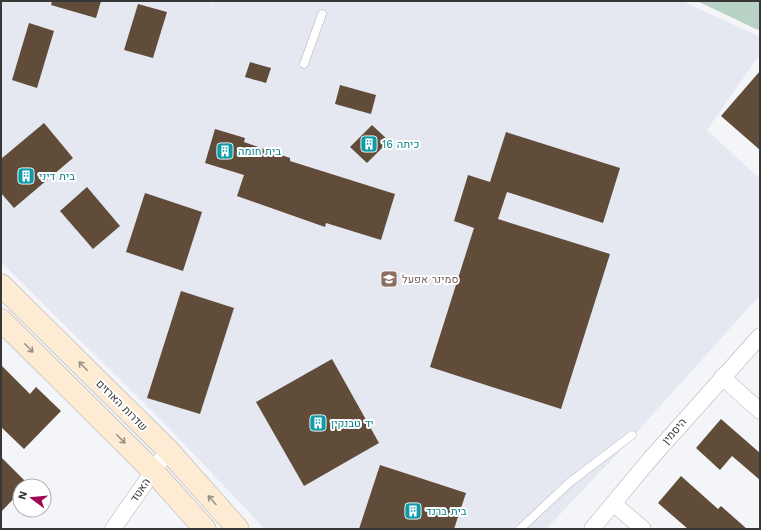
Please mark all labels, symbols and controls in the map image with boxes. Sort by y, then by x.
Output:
building icon: כיתה 16 [359,134,379,154]
place label: כיתה 16 [382,138,419,151]
building icon: בית חומה [215,141,235,161]
place label: בית חומה [238,145,281,158]
building icon: בית דיני [16,166,36,186]
place label: בית דיני [39,170,75,183]
school or university icon: סמינר אפעל [379,269,399,289]
place label: סמינר אפעל [402,273,458,286]
one-way arrow [24,343,34,353]
one-way arrow [78,361,88,371]
street label: שדרות הארזים [93,377,150,434]
building icon: יד טבנקין [308,413,328,433]
street label: היסמין [660,416,689,447]
place label: יד טבנקין [331,417,374,430]
one-way arrow [116,434,126,444]
street label: האטד [128,476,153,505]
north arrow [12,478,52,518]
text: N [15,490,30,501]
one-way arrow [207,495,217,505]
building icon: בית ברנד [403,501,423,521]
place label: בית ברנד [426,505,467,518]

